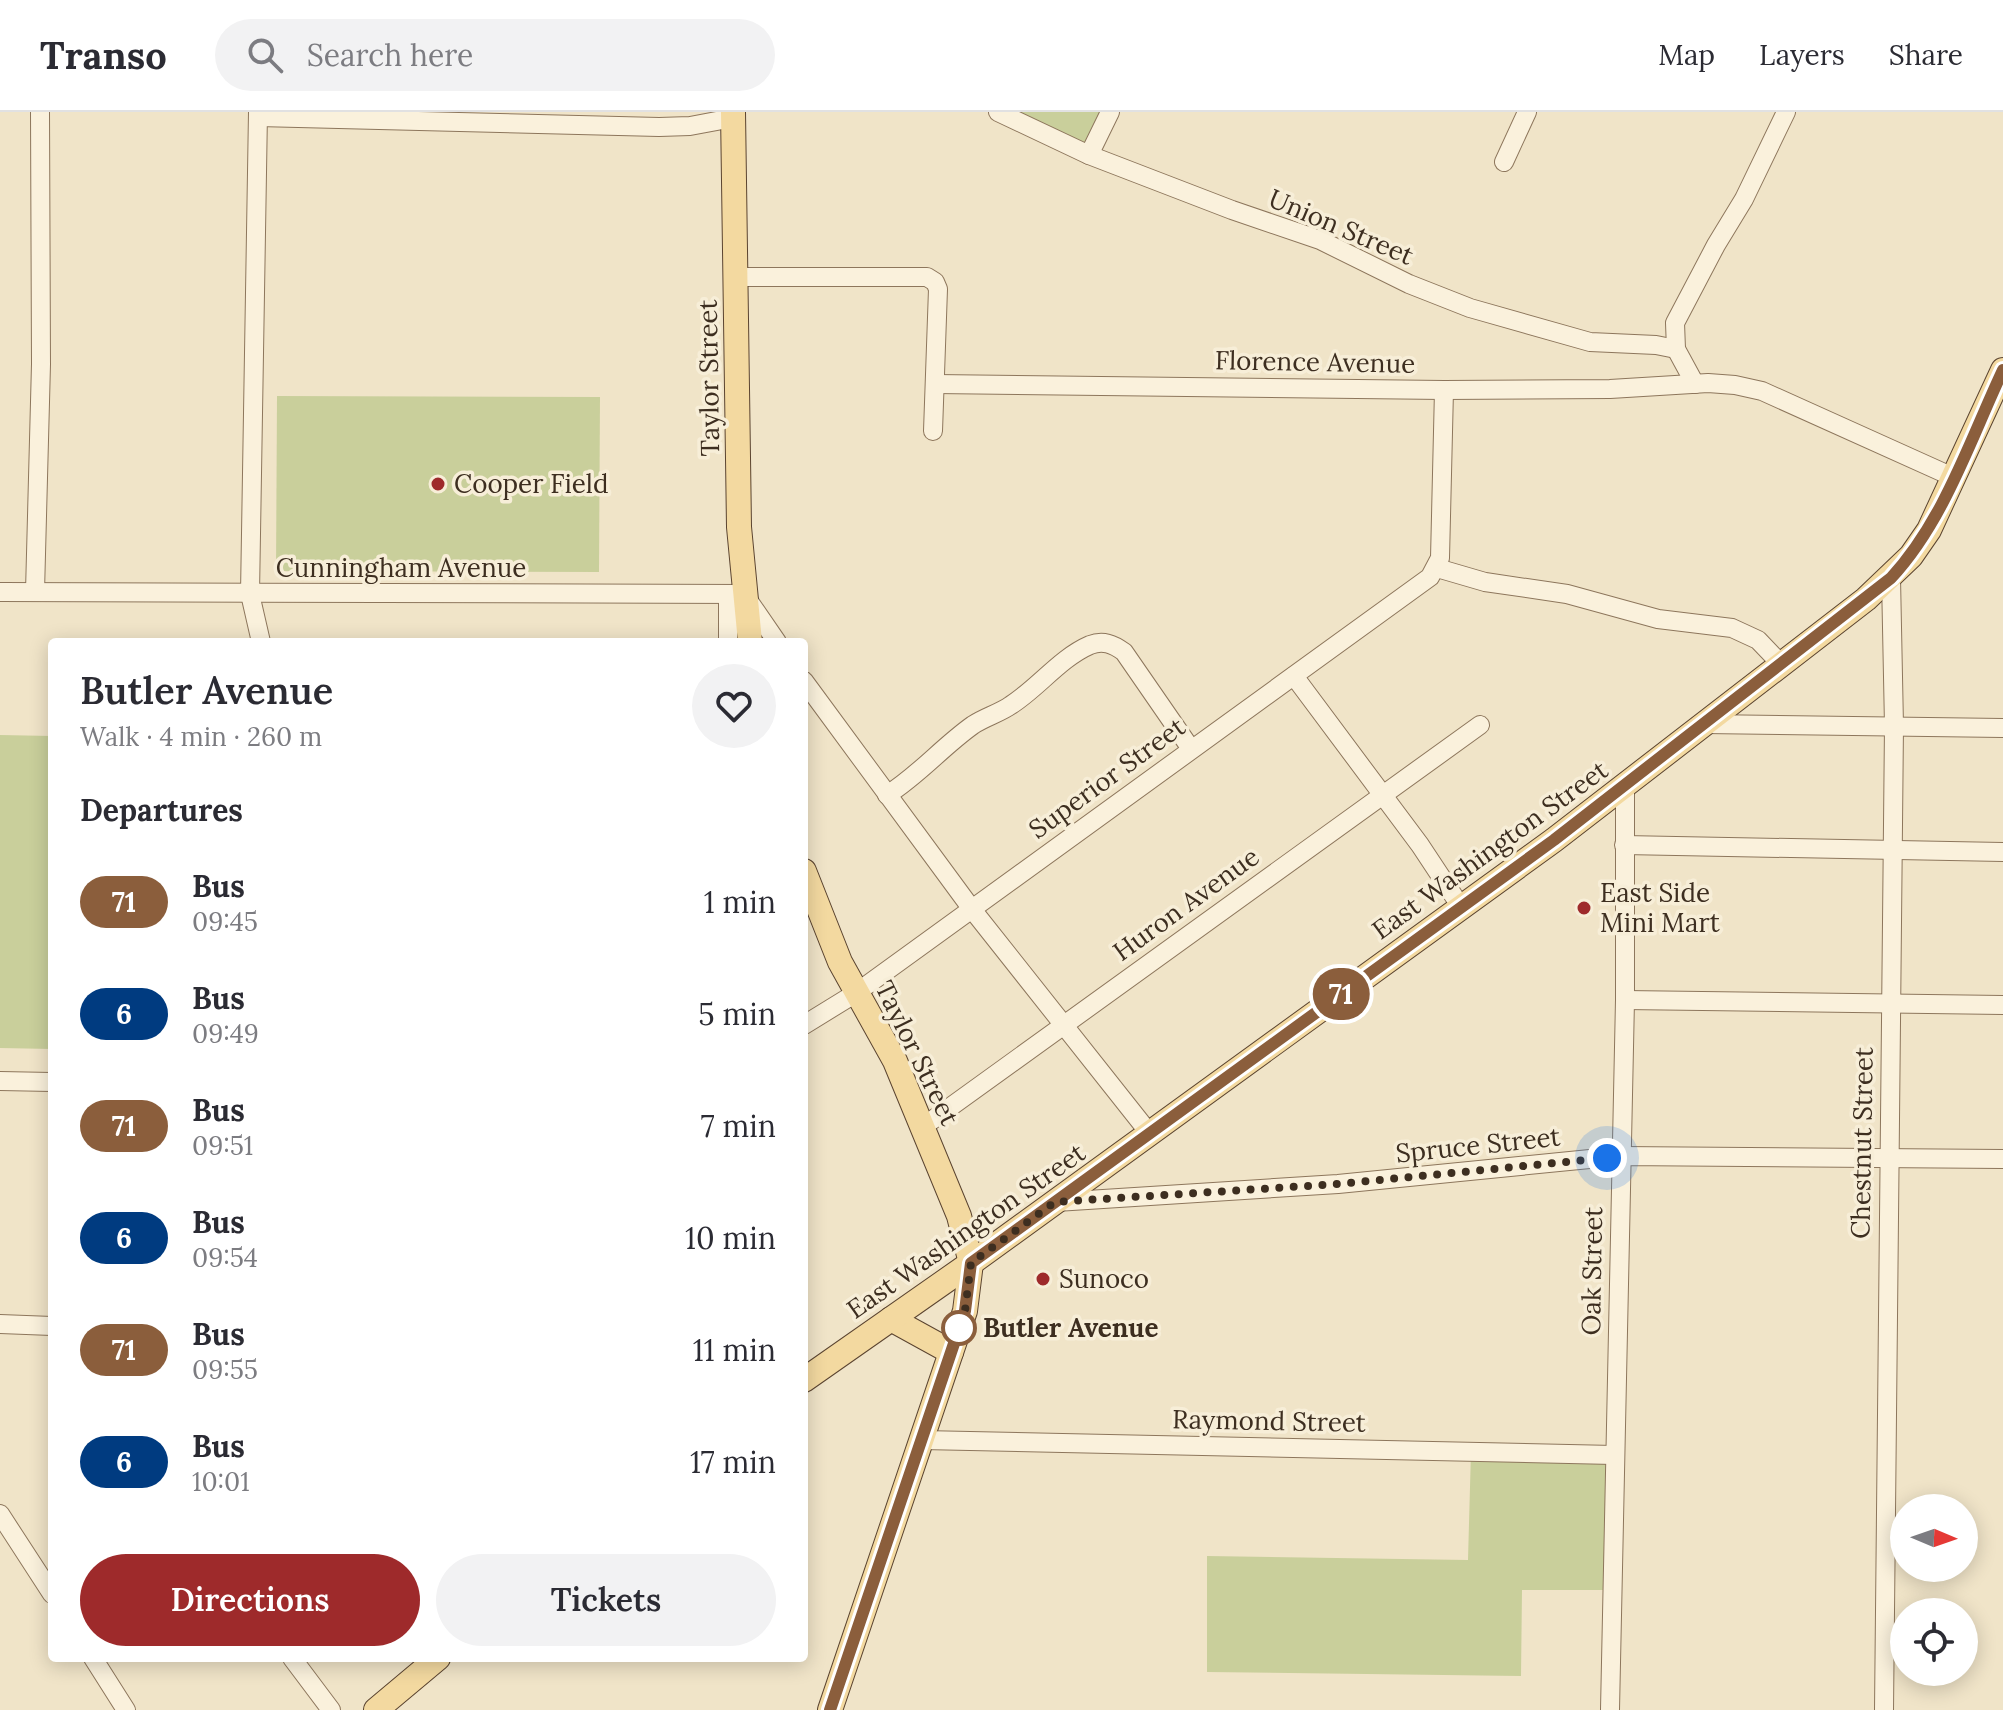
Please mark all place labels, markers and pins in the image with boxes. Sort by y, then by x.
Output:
place label: Cooper Field [454,467,608,500]
marker: Cooper Field [429,475,447,493]
place label: East Side Mini Mart [1600,876,1720,939]
marker: East Side Mini Mart [1575,899,1593,917]
place label: Sunoco [1059,1262,1149,1295]
marker: Sunoco [1034,1270,1052,1288]
marker: Butler Avenue [942,1311,976,1345]
place label: Butler Avenue [983,1311,1158,1344]

